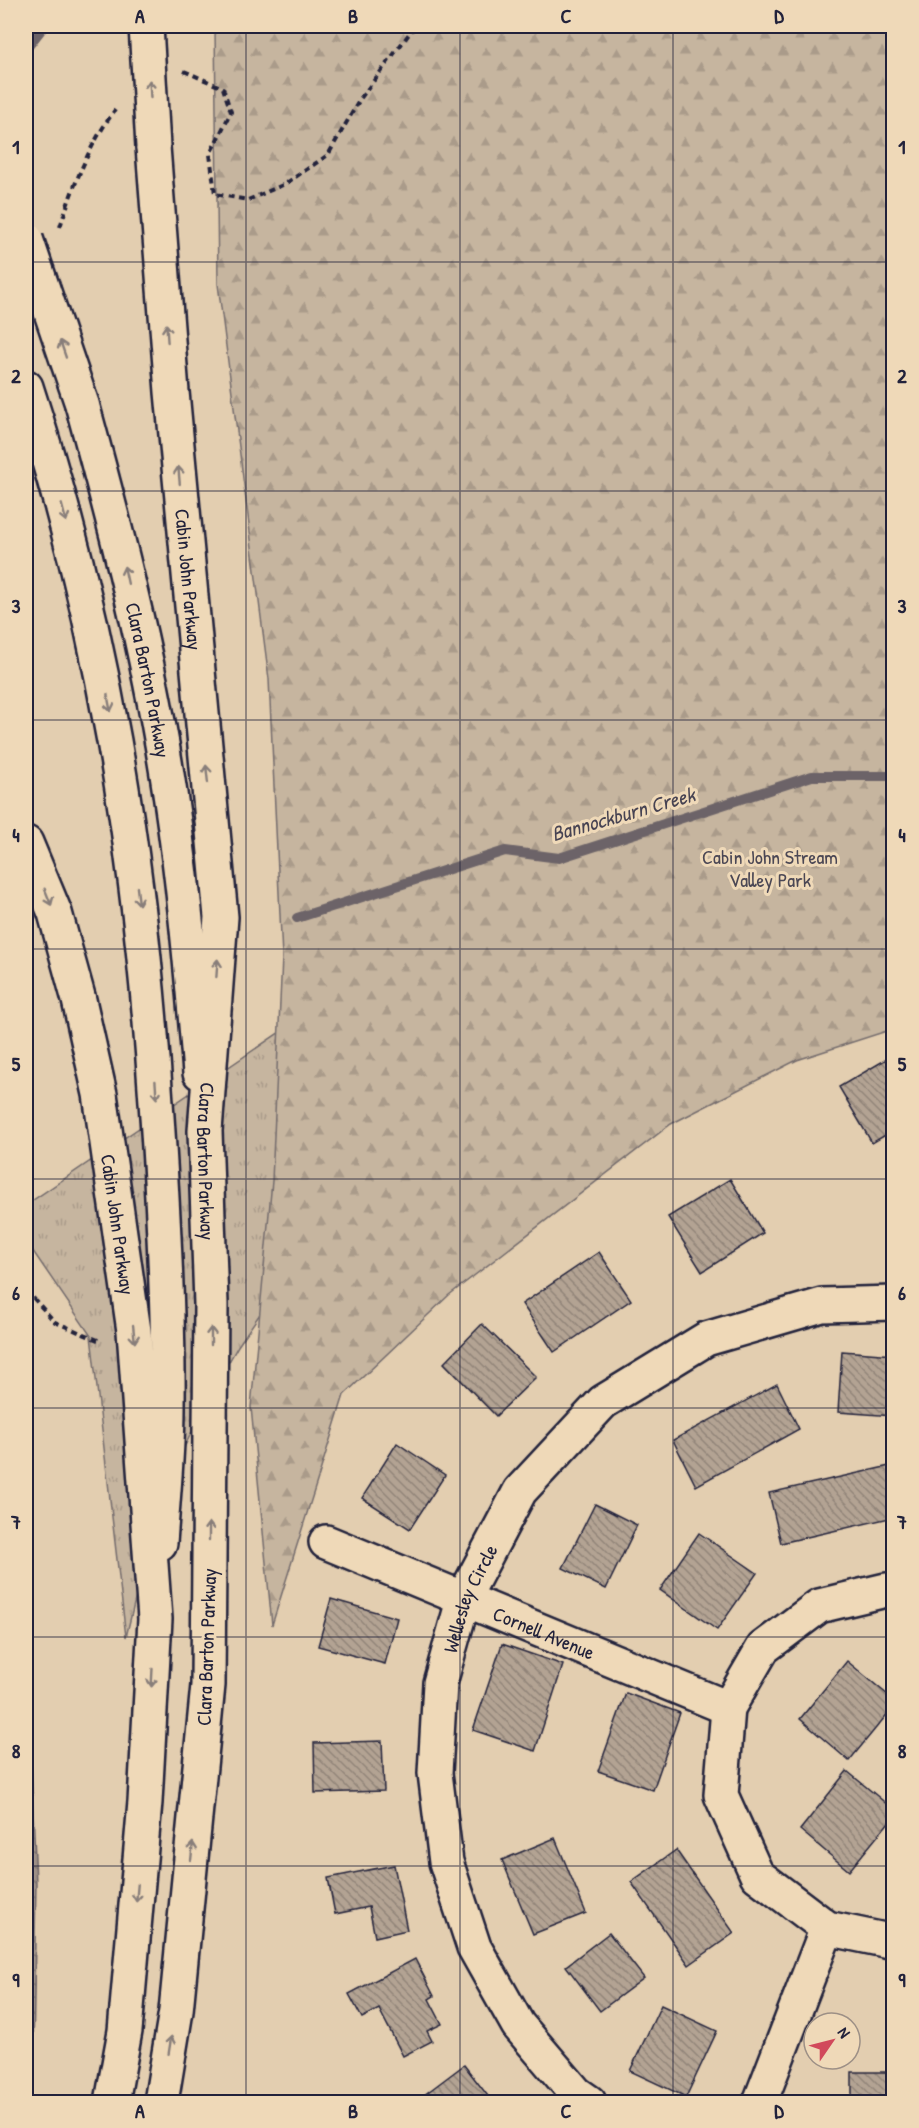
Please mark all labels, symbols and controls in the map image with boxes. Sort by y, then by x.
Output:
text: A [135,2,145,29]
text: B [348,2,358,29]
text: C [561,2,572,29]
text: D [774,2,784,29]
one-way arrow [144,79,155,99]
text: 1 [12,133,20,160]
text: 1 [898,133,906,160]
one-way arrow [162,324,173,344]
one-way arrow [57,340,68,359]
text: 2 [11,362,21,389]
text: 2 [897,362,907,389]
one-way arrow [174,466,185,486]
one-way arrow [59,503,70,522]
street label: Cabin John Parkway [169,508,210,651]
one-way arrow [120,566,132,585]
text: 3 [12,592,21,619]
text: 3 [898,592,907,619]
street label: Clara Barton Parkway [120,600,178,759]
one-way arrow [104,693,115,712]
one-way arrow [201,765,212,785]
water label: Bannockburn Creek [548,779,700,848]
text: 4 [12,821,20,848]
text: 4 [898,821,906,848]
park label: Cabin John Stream Valley Park [702,843,838,893]
one-way arrow [132,885,143,905]
one-way arrow [43,887,54,905]
one-way arrow [212,959,223,979]
text: 5 [12,1050,21,1077]
text: 5 [898,1050,907,1077]
one-way arrow [150,1079,161,1099]
street label: Clara Barton Parkway [191,1082,222,1241]
street label: Cabin John Parkway [95,1152,142,1296]
text: 6 [12,1279,20,1306]
text: 6 [898,1279,906,1306]
one-way arrow [129,1324,140,1344]
one-way arrow [205,1326,217,1346]
text: 7 [10,1508,21,1535]
text: 7 [896,1508,907,1535]
one-way arrow [204,1521,215,1541]
street label: Wellesley Circle [436,1539,503,1655]
street label: Clara Barton Parkway [190,1568,222,1726]
street label: Cornell Avenue [489,1599,599,1665]
one-way arrow [146,1667,157,1687]
text: 8 [12,1737,21,1764]
text: 8 [898,1737,907,1764]
one-way arrow [187,1842,198,1862]
one-way arrow [131,1883,142,1903]
text: 9 [12,1966,20,1993]
text: 9 [898,1966,906,1993]
north arrow [802,2011,862,2071]
text: N [833,2023,856,2043]
one-way arrow [165,2035,176,2055]
text: A [135,2097,145,2124]
text: B [348,2097,358,2124]
text: C [561,2097,572,2124]
text: D [774,2097,784,2124]

